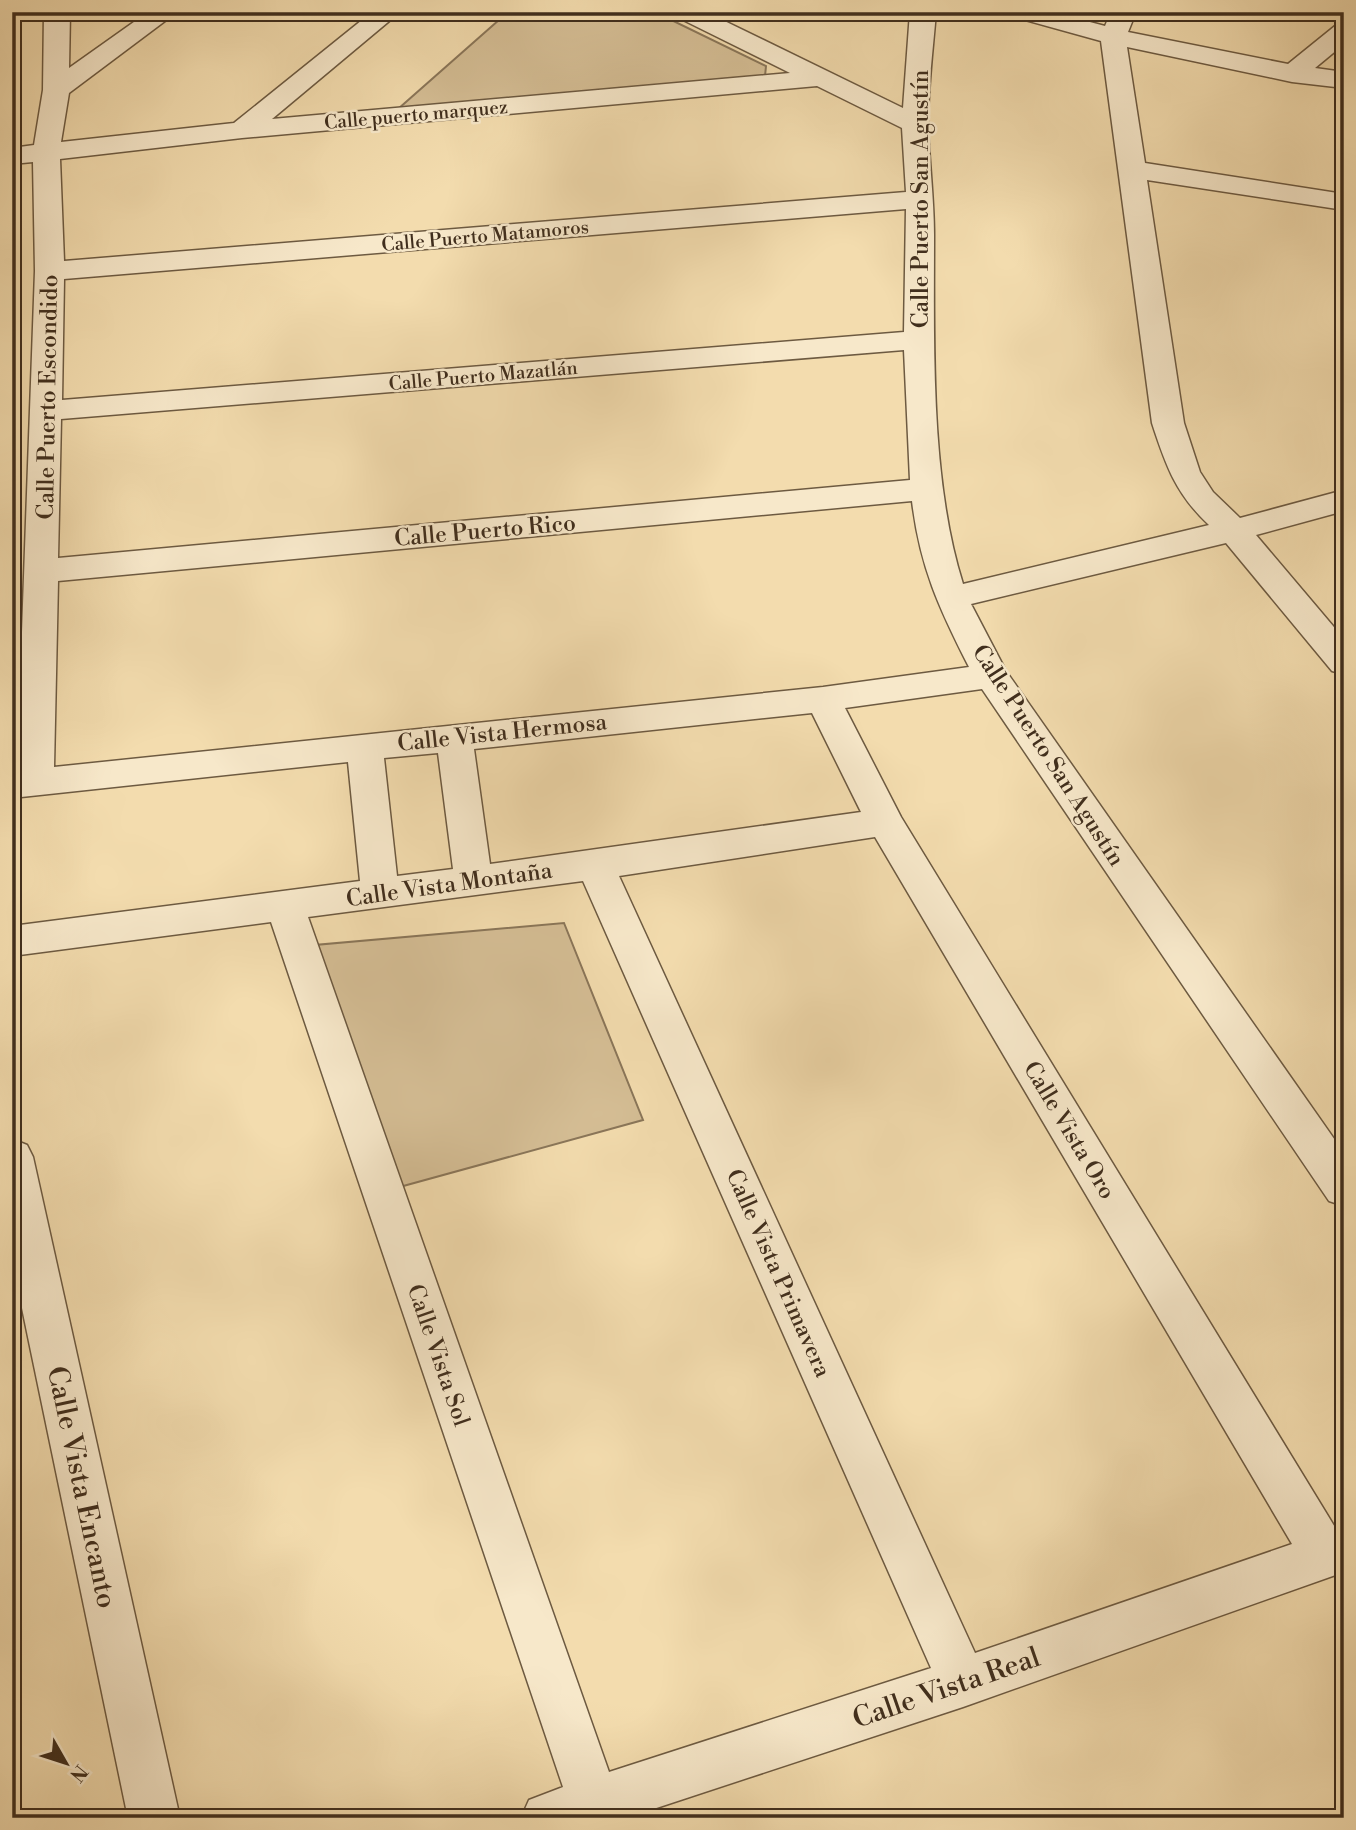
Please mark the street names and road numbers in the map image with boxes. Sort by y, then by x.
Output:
street label: Calle Puerto San Agustín [907,69,935,328]
street label: Calle puerto marquez [323,95,509,135]
street label: Calle Puerto Matamoros [380,215,590,257]
street label: Calle Puerto Escondido [32,274,64,520]
street label: Calle Puerto Mazatlán [388,356,579,396]
street label: Calle Puerto Rico [393,509,577,553]
street label: Calle Puerto San Agustín [966,639,1130,872]
street label: Calle Vista Hermosa [396,708,609,758]
street label: Calle Vista Montaña [344,857,554,913]
street label: Calle Vista Oro [1017,1057,1121,1205]
street label: Calle Vista Primavera [720,1165,837,1382]
street label: Calle Vista Sol [401,1281,475,1430]
street label: Calle Vista Encanto [39,1363,124,1612]
street label: Calle Vista Real [848,1640,1045,1737]

